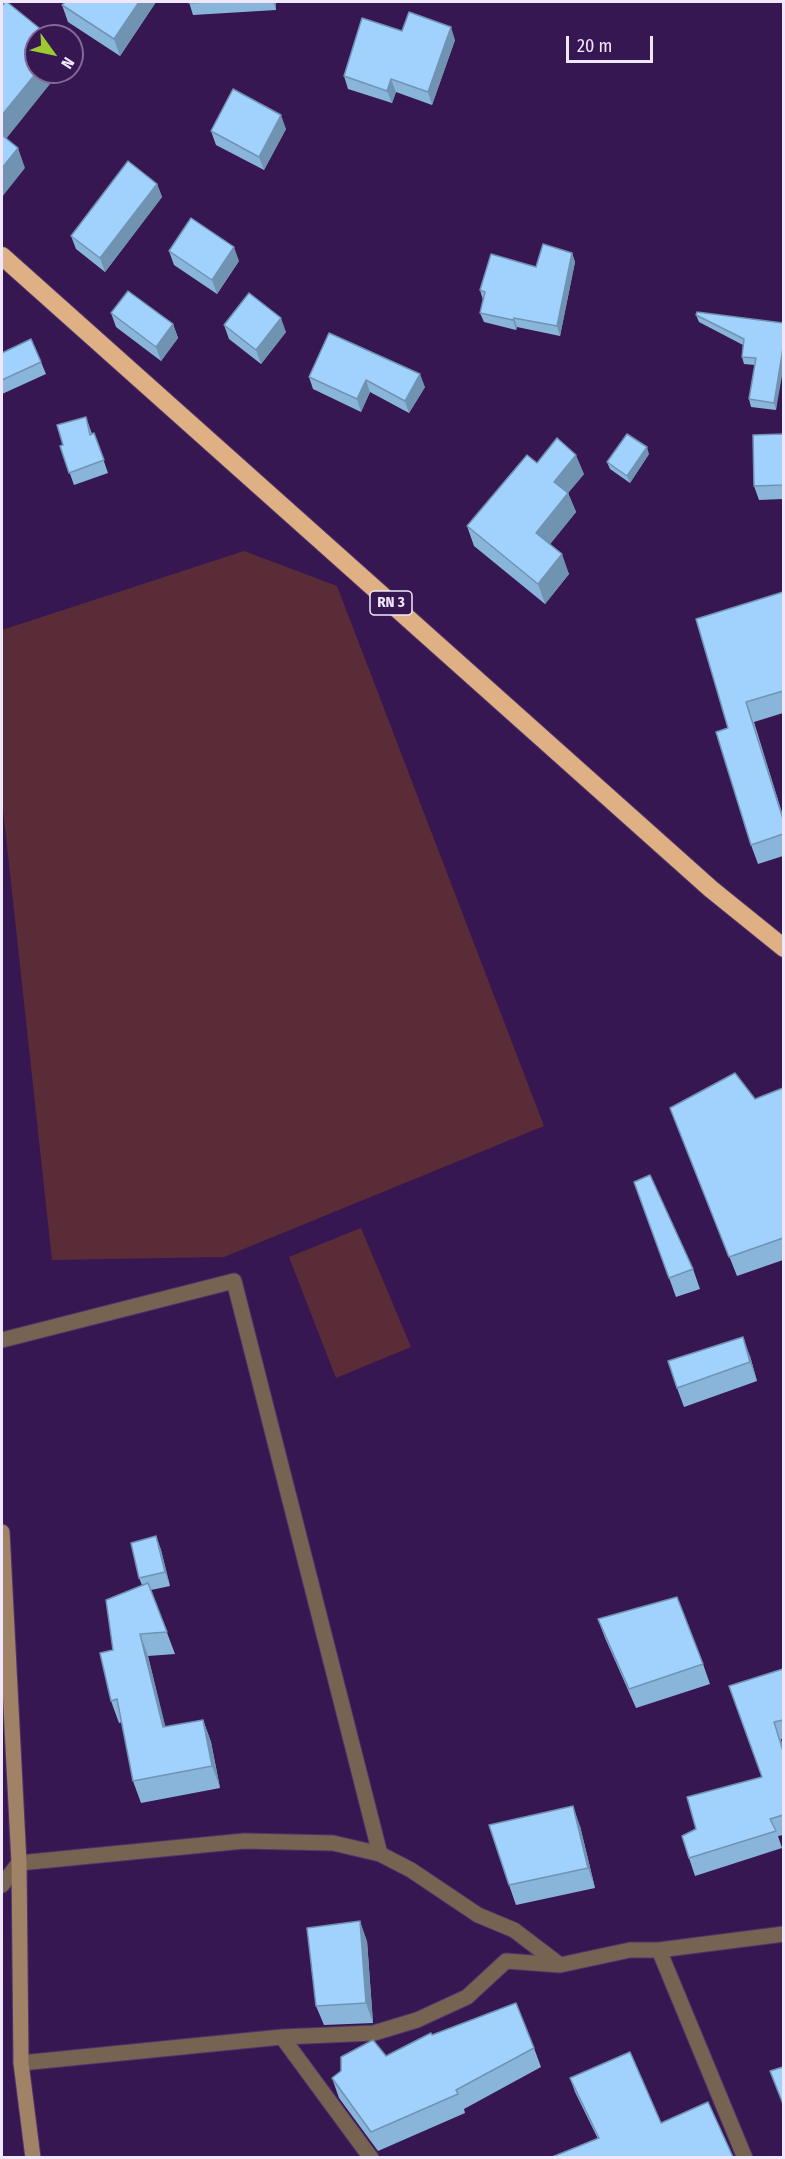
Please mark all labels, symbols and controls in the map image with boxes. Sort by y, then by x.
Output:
north arrow [24,24,84,84]
scale bar [569,24,656,62]
text: 20 m [577,35,612,57]
text: N [57,54,78,72]
road number: RN 3 [370,591,412,615]

